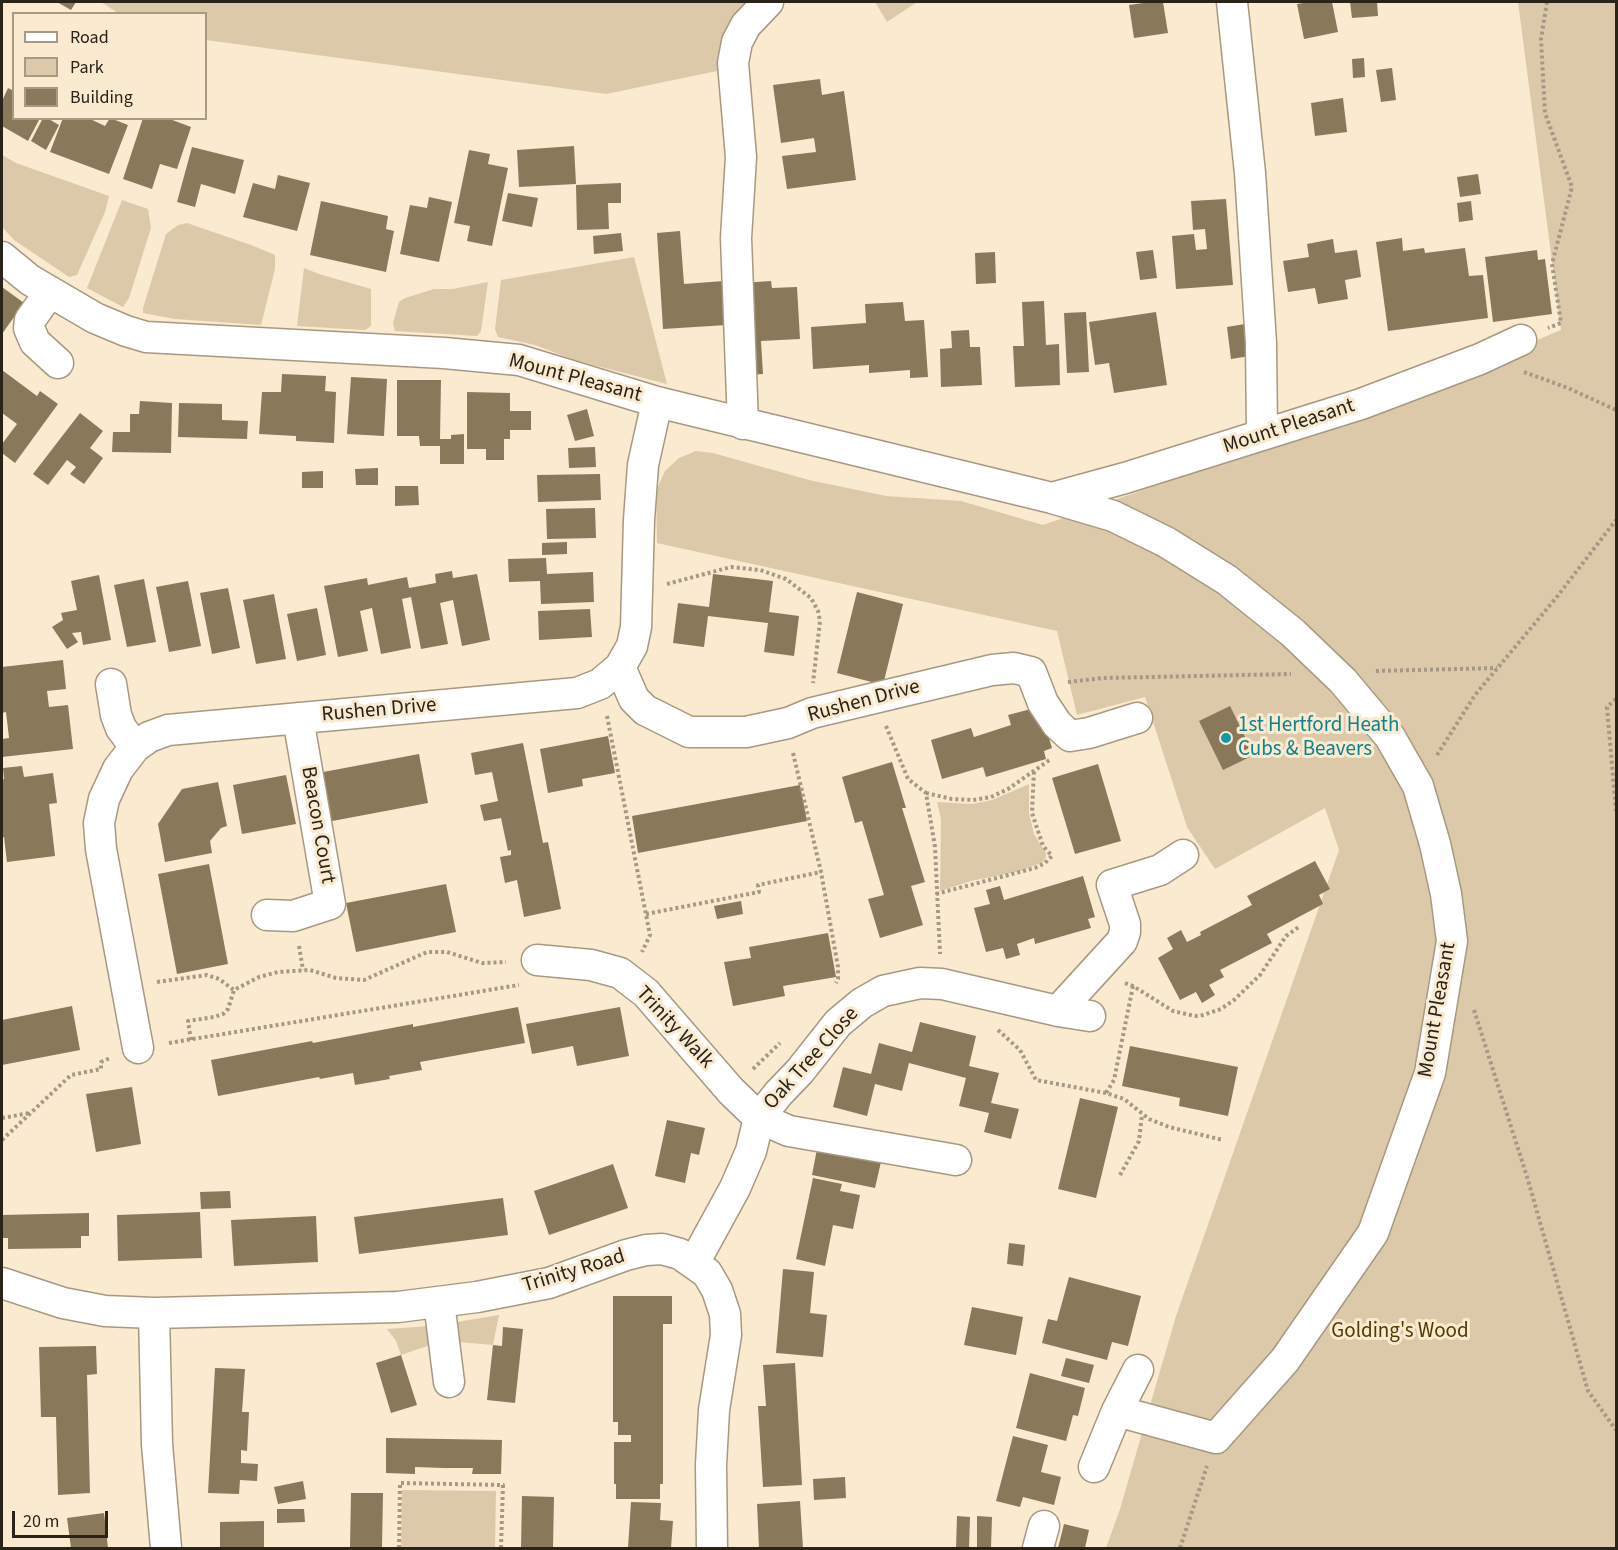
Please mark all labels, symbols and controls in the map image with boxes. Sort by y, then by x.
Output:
legend [12,12,207,120]
text: Road [70,25,109,50]
text: Park [70,55,104,80]
text: Building [70,85,133,110]
street label: Mount Pleasant [506,349,644,409]
street label: Mount Pleasant [1220,394,1358,460]
street label: Rushen Drive [805,675,923,729]
street label: Rushen Drive [321,693,437,729]
place label: 1st Hertford Heath Cubs & Beavers [1238,713,1399,763]
marker: 1st Hertford Heath Cubs & Beavers [1219,731,1233,745]
street label: Beacon Court [294,764,340,886]
street label: Mount Pleasant [1414,940,1462,1080]
street label: Trinity Walk [630,982,718,1074]
street label: Oak Tree Close [759,1002,865,1116]
street label: Trinity Road [520,1245,628,1299]
park label: Golding's Wood [1331,1319,1469,1345]
scale bar [15,1499,111,1537]
text: 20 m [23,1509,59,1534]

